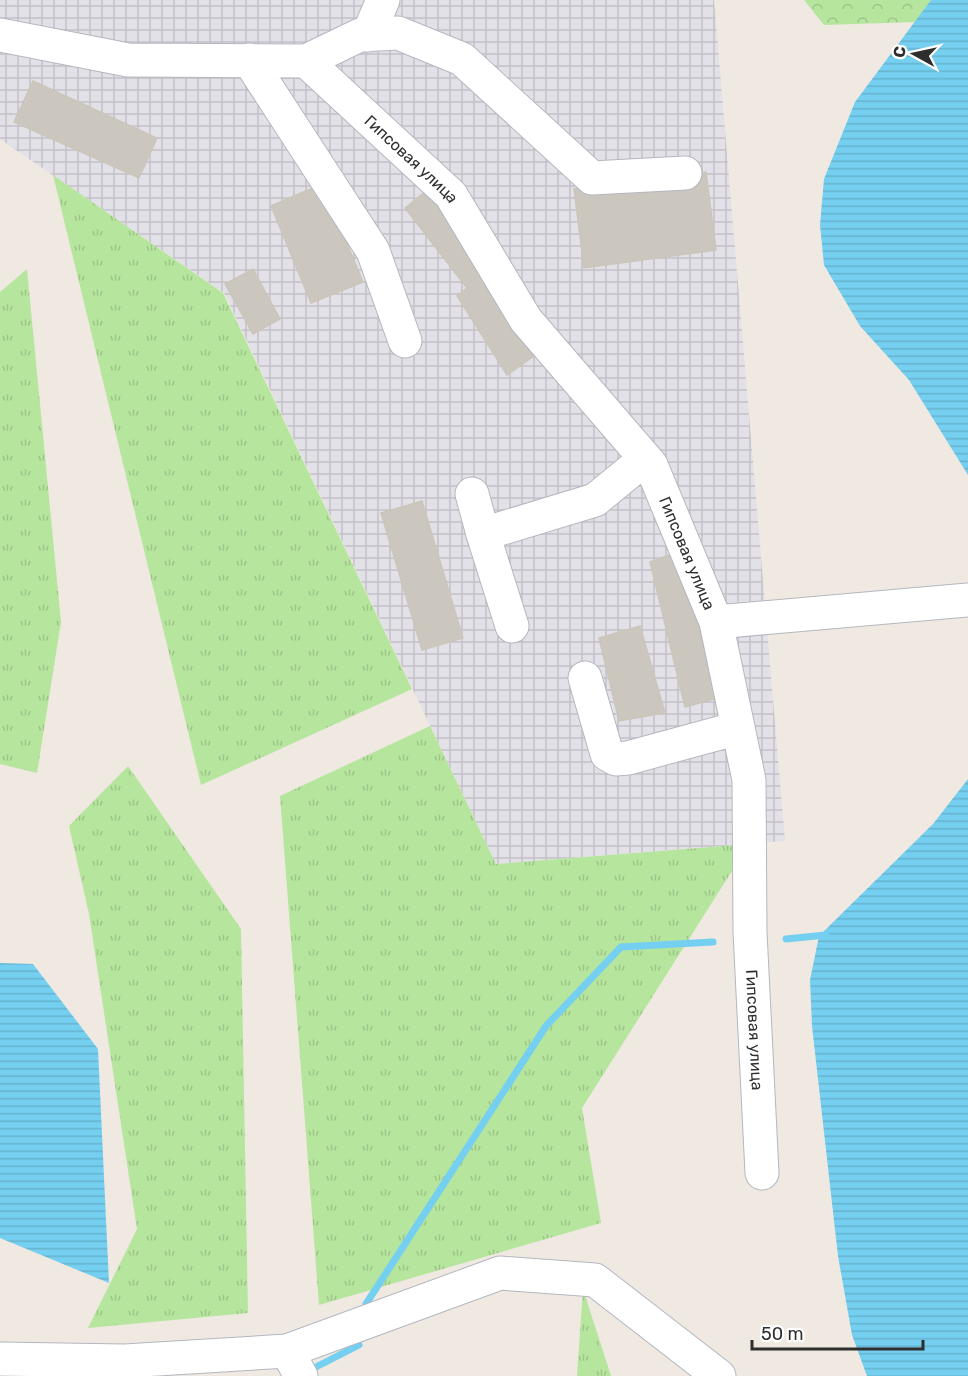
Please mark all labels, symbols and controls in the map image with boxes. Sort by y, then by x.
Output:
north arrow [884,24,944,84]
text: С [889,45,910,59]
street label: Гипсовая улица [361,111,463,206]
street label: Гипсовая улица [656,494,719,613]
street label: Гипсовая улица [742,969,767,1091]
scale bar [752,1313,923,1351]
text: 50 m [761,1323,804,1345]

